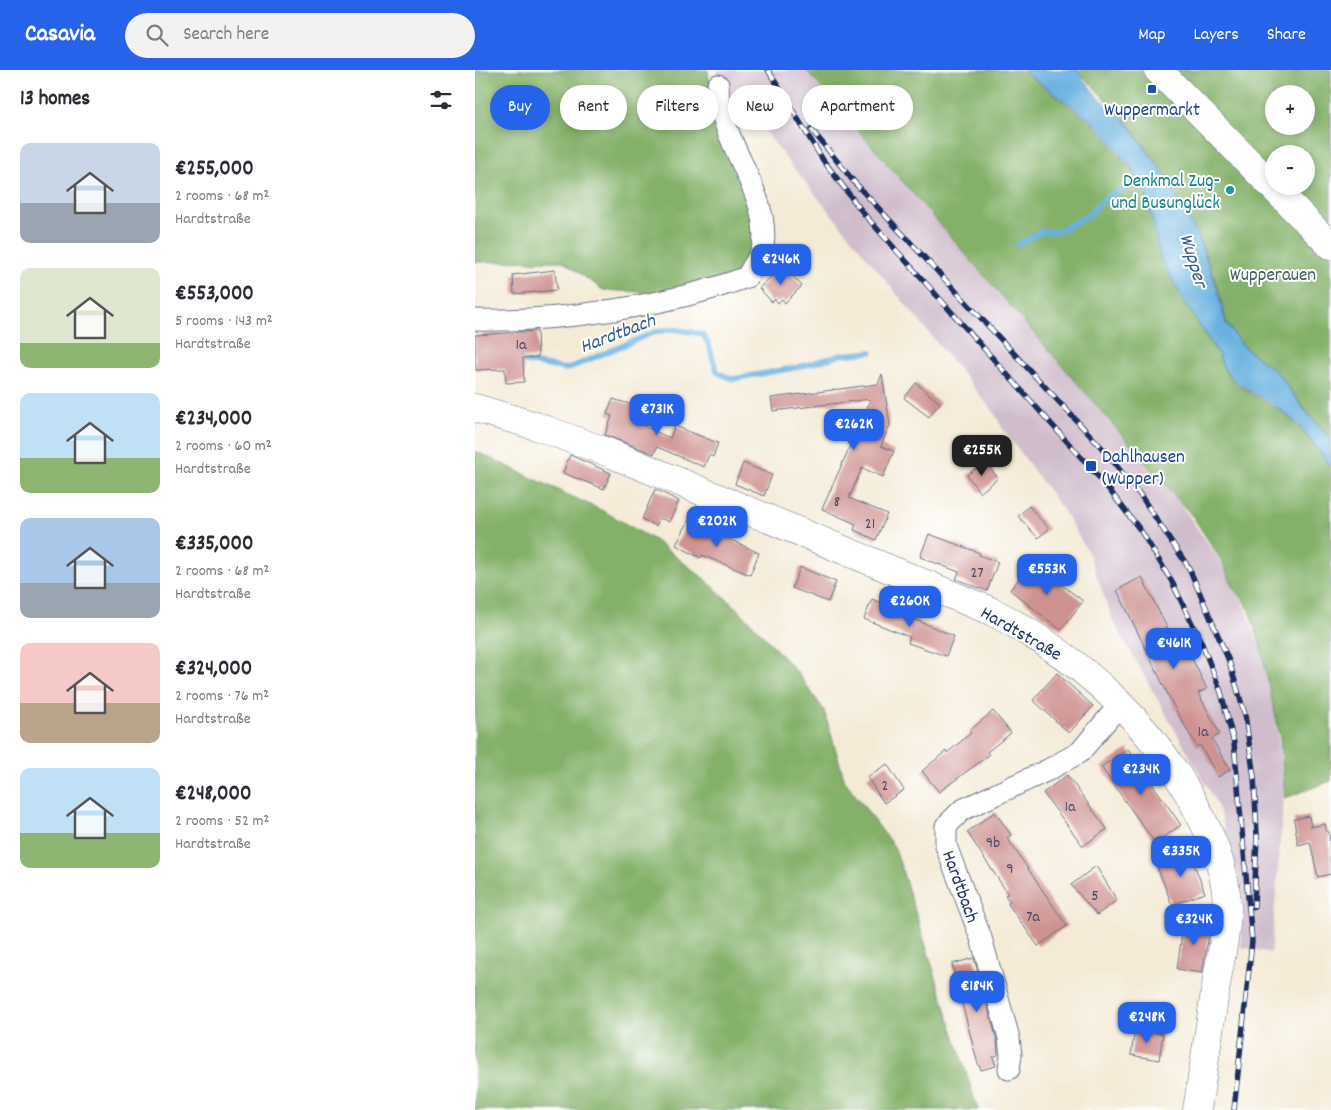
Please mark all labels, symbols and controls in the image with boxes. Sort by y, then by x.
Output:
search box [125,13,475,58]
text: Casavia [25,18,95,52]
icon: search [143,21,171,49]
text: Search here [183,22,269,49]
text: Map [1138,23,1165,48]
text: Layers [1193,23,1239,48]
text: Share [1267,23,1306,48]
marker: Wuppermarkt [1146,83,1158,95]
text: 13 homes [20,85,90,115]
chip: Buy [490,85,550,130]
chip: Rent [560,85,627,130]
chip: Filters [637,85,718,130]
chip: New [728,85,792,130]
chip: Apartment [802,85,913,130]
map controls [1265,85,1315,195]
button: + [1265,85,1315,135]
icon: filters [427,86,455,114]
place label: Wuppermarkt [1104,98,1200,125]
button: − [1265,145,1315,195]
text: €255,000 [175,155,254,185]
icon: home [60,163,120,223]
place label: Denkmal Zug- und Busunglück [1111,169,1220,218]
marker: Denkmal Zug- und Busunglück [1224,184,1236,196]
text: 2 rooms · 68 m² [175,185,269,208]
text: Hardtstraße [175,208,251,231]
water label: Wupper [1171,231,1214,294]
pin: €246K [746,244,816,286]
text: €246K [762,248,800,271]
park label: Wupperauen [1230,263,1316,290]
text: €553,000 [175,280,254,310]
icon: home [60,288,120,348]
water label: Hardtbach [576,307,661,362]
text: 5 rooms · 143 m² [175,310,273,333]
text: Hardtstraße [175,333,251,356]
house number: 1a [515,334,527,357]
pin: €731K [622,394,692,436]
text: €731K [640,398,674,421]
text: €234,000 [175,405,252,435]
pin: €262K [819,408,889,451]
icon: home [60,413,120,473]
text: €262K [835,413,873,436]
pin: €255K [947,434,1017,477]
text: 2 rooms · 60 m² [175,435,272,458]
text: €255K [963,439,1001,462]
place label: Dahlhausen (Wupper) [1102,445,1185,494]
text: Hardtstraße [175,458,251,481]
marker: Dahlhausen (Wupper) [1084,459,1098,473]
house number: 8 [834,491,840,514]
pin: €202K [682,506,752,548]
text: €202K [697,510,737,533]
house number: 21 [865,513,875,536]
text: €335,000 [175,530,253,560]
icon: home [60,538,120,598]
pin: €553K [1012,554,1082,596]
text: €553K [1028,558,1066,581]
text: 2 rooms · 68 m² [175,560,269,583]
house number: 27 [970,562,984,585]
text: Hardtstraße [175,583,251,606]
pin: €260K [875,586,945,628]
text: €260K [890,590,930,613]
street label: Hardtstraße [975,601,1066,669]
pin: €461K [1139,628,1209,670]
text: €461K [1157,632,1191,655]
text: €324,000 [175,655,252,685]
icon: home [60,663,120,723]
text: 2 rooms · 76 m² [175,685,269,708]
text: Hardtstraße [175,708,251,731]
house number: 1a [1197,721,1209,744]
pin: €234K [1106,754,1176,796]
text: €234K [1122,758,1160,781]
house number: 2 [882,775,889,798]
text: €248,000 [175,780,251,810]
icon: home [60,788,120,848]
house number: 1a [1064,796,1076,819]
text: 2 rooms · 52 m² [175,810,269,833]
house number: 9b [986,832,1000,855]
text: Hardtstraße [175,833,251,856]
pin: €335K [1146,836,1216,878]
text: €335K [1162,840,1200,863]
street label: Hardtbach [933,847,984,927]
house number: 9 [1006,858,1014,881]
house number: 5 [1091,885,1099,908]
pin: €324K [1159,904,1229,946]
house number: 7a [1026,906,1040,929]
text: €324K [1175,908,1213,931]
pin: €184K [942,970,1012,1013]
text: €184K [961,975,993,998]
pin: €248K [1112,1002,1182,1044]
text: €248K [1129,1006,1165,1029]

